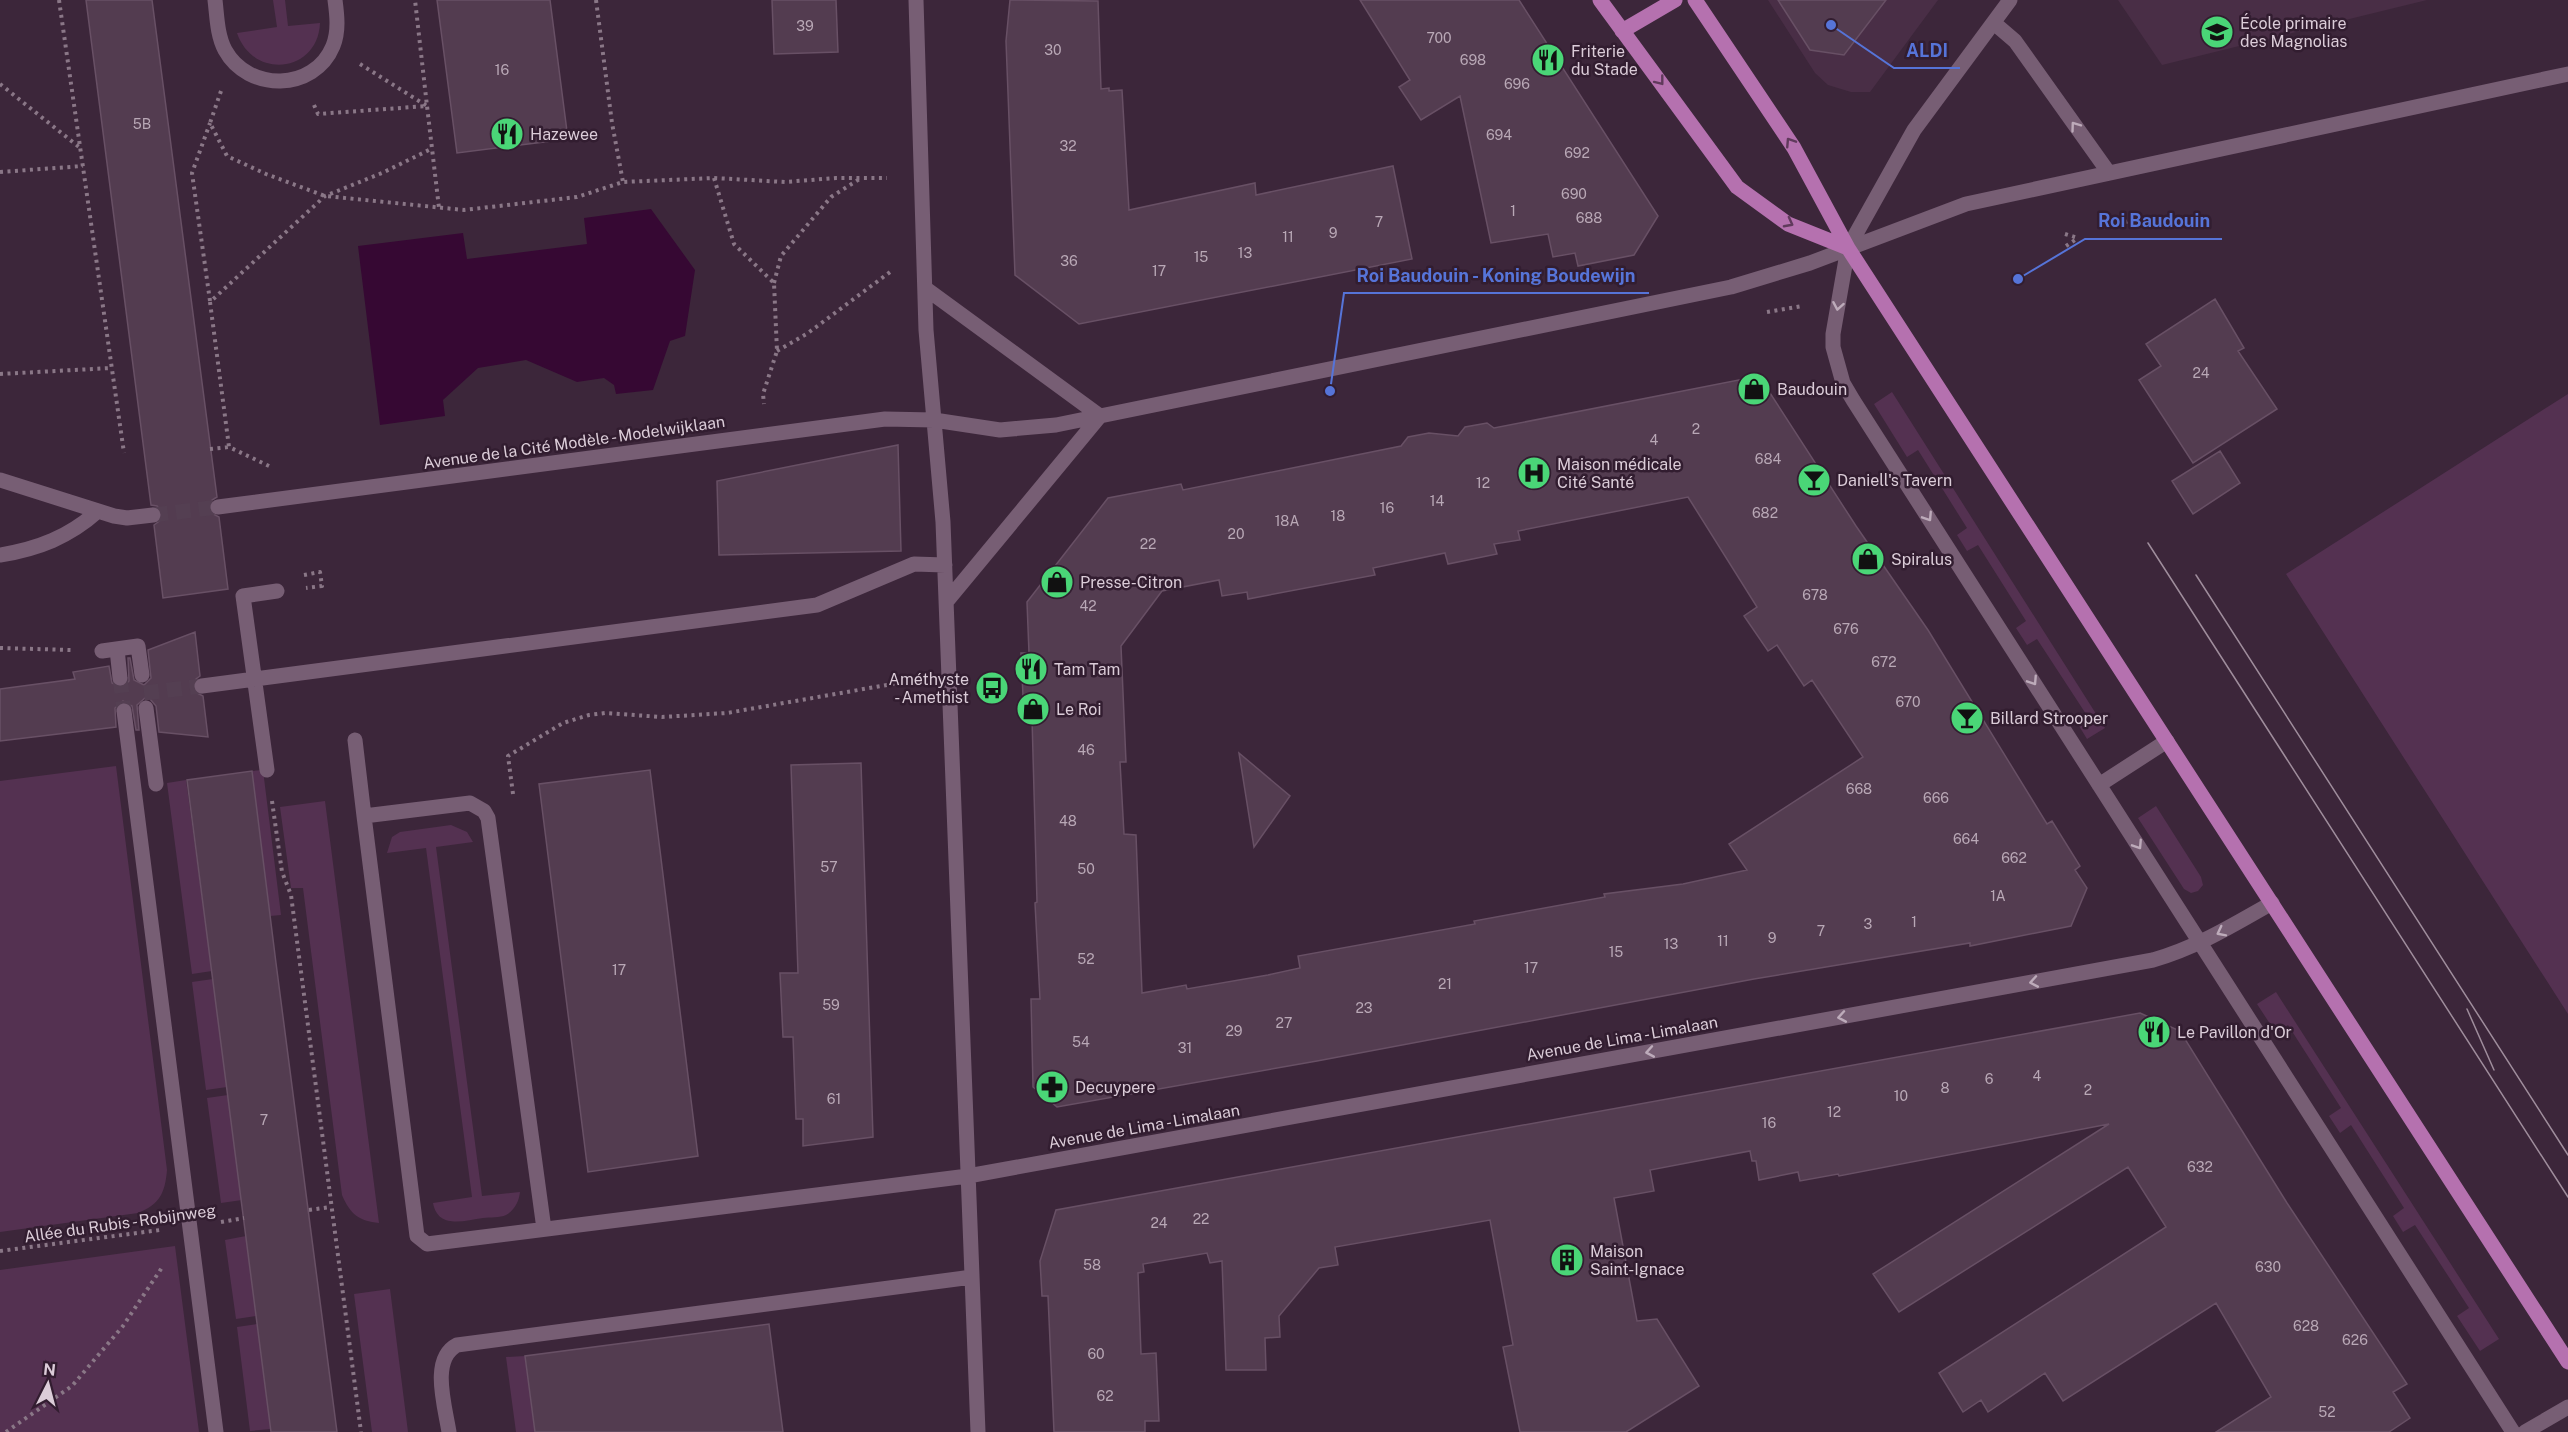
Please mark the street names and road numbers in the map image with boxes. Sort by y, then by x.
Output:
street label: Avenue de la Cité Modèle - Modelwijklaan [422,412,726,473]
street label: Avenue de Lima - Limalaan [1525,1012,1719,1065]
street label: Avenue de Lima - Limalaan [1047,1100,1241,1153]
street label: Allée du Rubis - Robijnweg [23,1201,217,1246]

